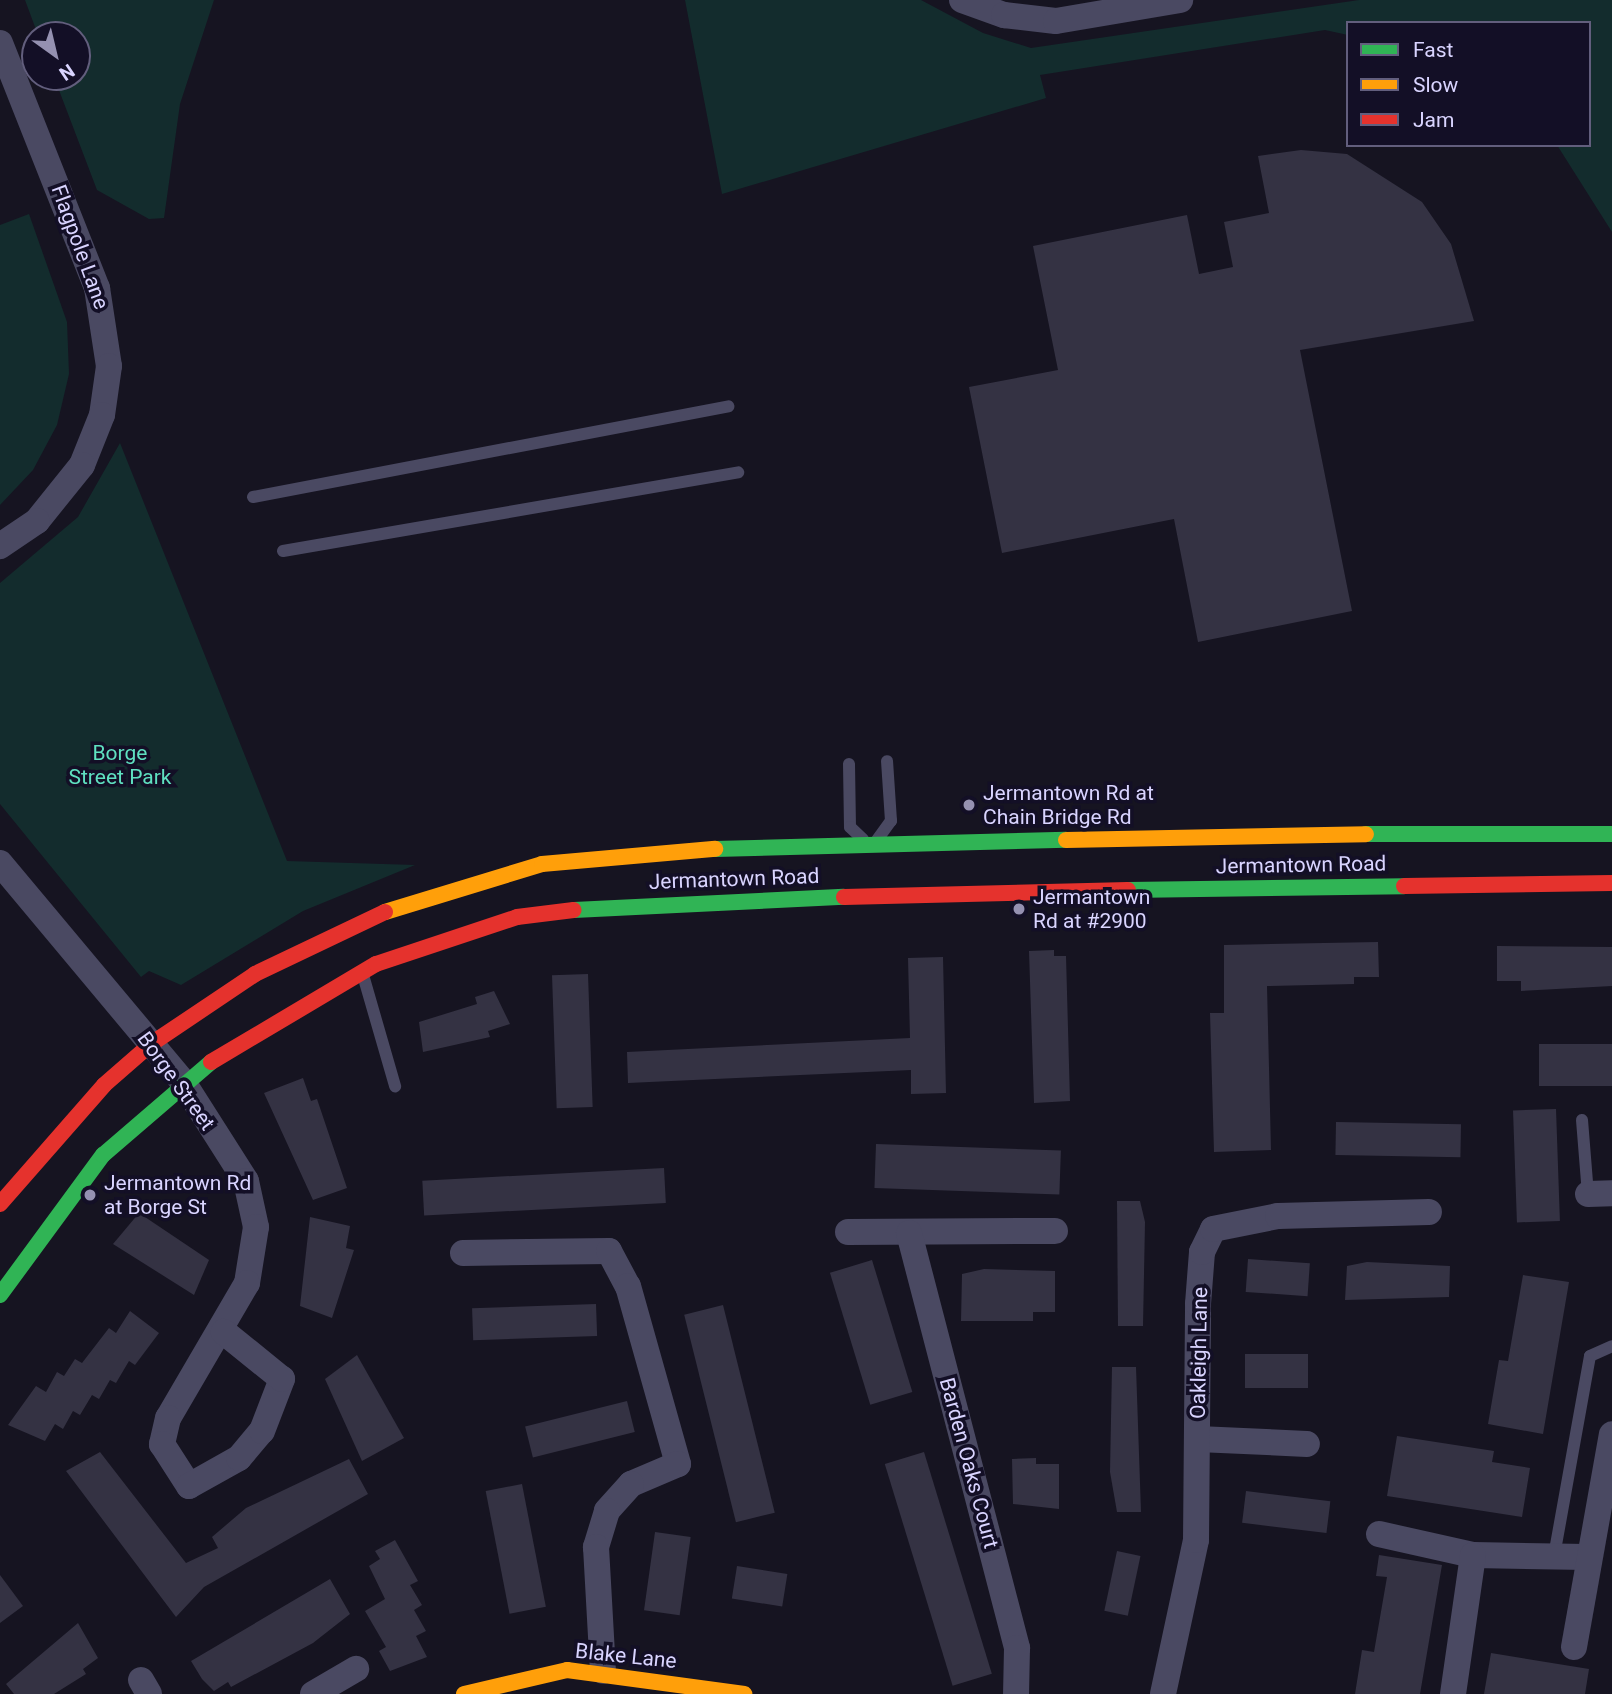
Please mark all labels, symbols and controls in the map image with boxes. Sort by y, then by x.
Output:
north arrow [21,21,91,91]
legend [1346,21,1591,147]
text: Fast [1413,38,1453,62]
text: N [55,59,79,85]
text: Slow [1413,73,1458,97]
text: Jam [1413,108,1454,132]
street label: Flagpole Lane [46,181,114,313]
park label: Borge Street Park [69,740,171,790]
place label: Jermantown Rd at Chain Bridge Rd [983,780,1154,830]
marker: Jermantown Rd at Chain Bridge Rd [961,797,977,813]
street label: Jermantown Road [1215,851,1387,879]
street label: Jermantown Road [648,863,820,895]
place label: Jermantown Rd at #2900 [1033,884,1150,934]
marker: Jermantown Rd at #2900 [1011,901,1027,917]
street label: Borge Street [132,1027,220,1135]
place label: Jermantown Rd at Borge St [104,1170,251,1220]
marker: Jermantown Rd at Borge St [82,1187,98,1203]
street label: Oakleigh Lane [1185,1287,1213,1419]
street label: Barden Oaks Court [934,1375,1004,1551]
street label: Blake Lane [574,1638,678,1674]

